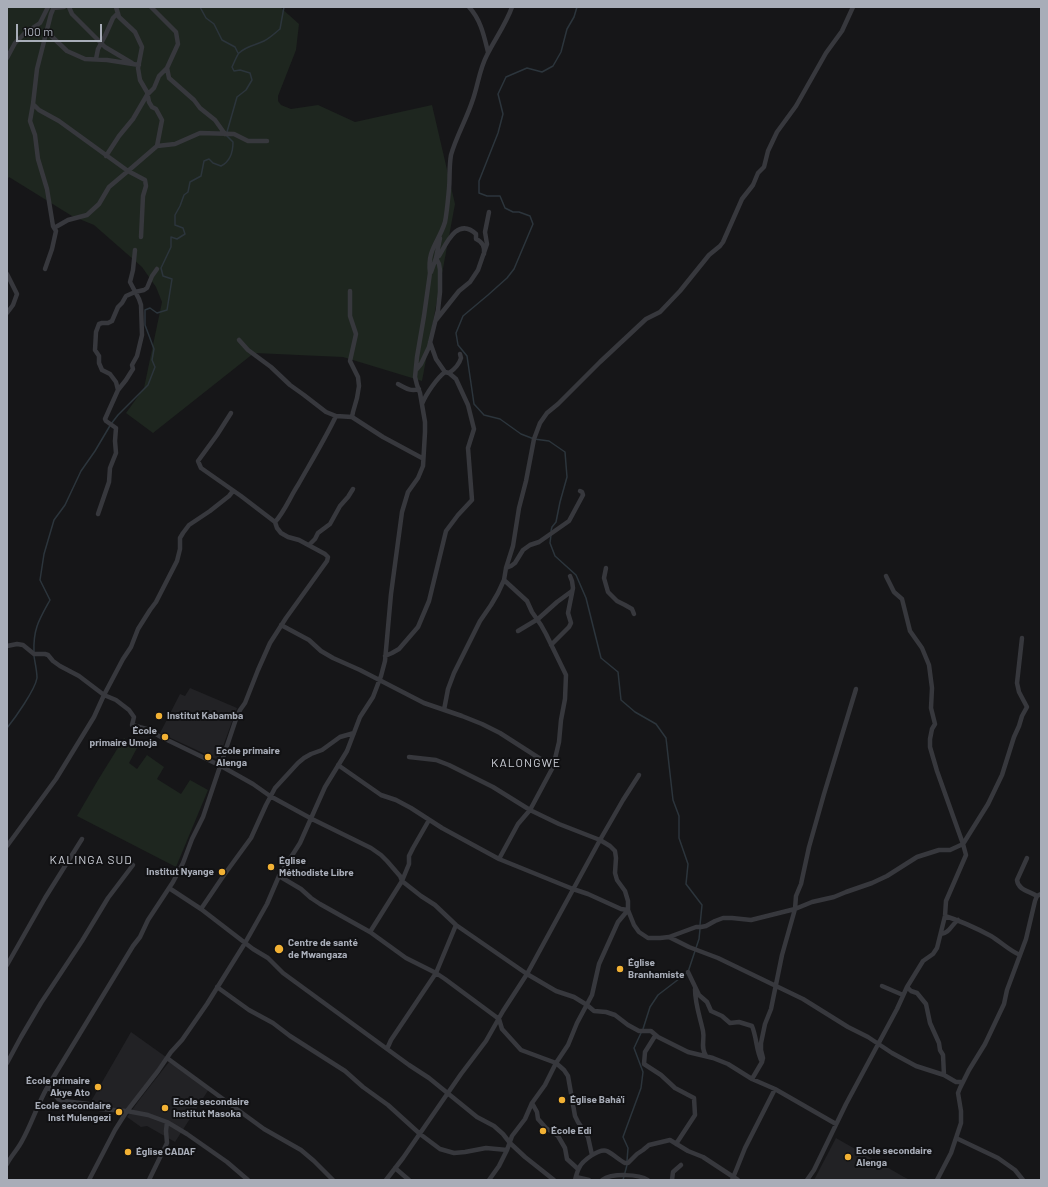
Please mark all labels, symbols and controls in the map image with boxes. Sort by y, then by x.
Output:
scale bar [18,16,104,42]
text: 100 m [23,24,53,38]
place label: Institut Kabamba [167,710,243,722]
marker: Institut Kabamba [154,711,164,721]
place label: École primaire Umoja [90,725,157,748]
marker: École primaire Umoja [160,732,170,742]
place label: Ecole primaire Alenga [216,745,280,768]
marker: Ecole primaire Alenga [203,752,213,762]
district label: KALONGWE [491,756,561,770]
district label: KALINGA SUD [49,853,133,867]
place label: Église Méthodiste Libre [279,855,354,878]
marker: Église Méthodiste Libre [266,862,276,872]
place label: Institut Nyange [146,866,214,878]
marker: Institut Nyange [217,867,227,877]
place label: Centre de santé de Mwangaza [288,937,358,960]
marker: Centre de santé de Mwangaza [273,943,285,955]
place label: Église Branhamiste [628,957,685,980]
marker: Église Branhamiste [615,964,625,974]
place label: École primaire Akye Ato [26,1075,90,1098]
marker: École primaire Akye Ato [93,1082,103,1092]
place label: Église Bahá'í [570,1094,625,1106]
marker: Église Bahá'í [557,1095,567,1105]
place label: Ecole secondaire Institut Masoka [173,1096,249,1120]
place label: Ecole secondaire Inst Mulengezi [35,1100,111,1124]
marker: Ecole secondaire Institut Masoka [160,1103,170,1113]
marker: Ecole secondaire Inst Mulengezi [114,1107,124,1117]
place label: École Edi [551,1125,592,1137]
marker: École Edi [538,1126,548,1136]
place label: Ecole secondaire Alenga [856,1145,932,1168]
place label: Église CADAF [136,1146,196,1158]
marker: Église CADAF [123,1147,133,1157]
marker: Ecole secondaire Alenga [843,1152,853,1162]

